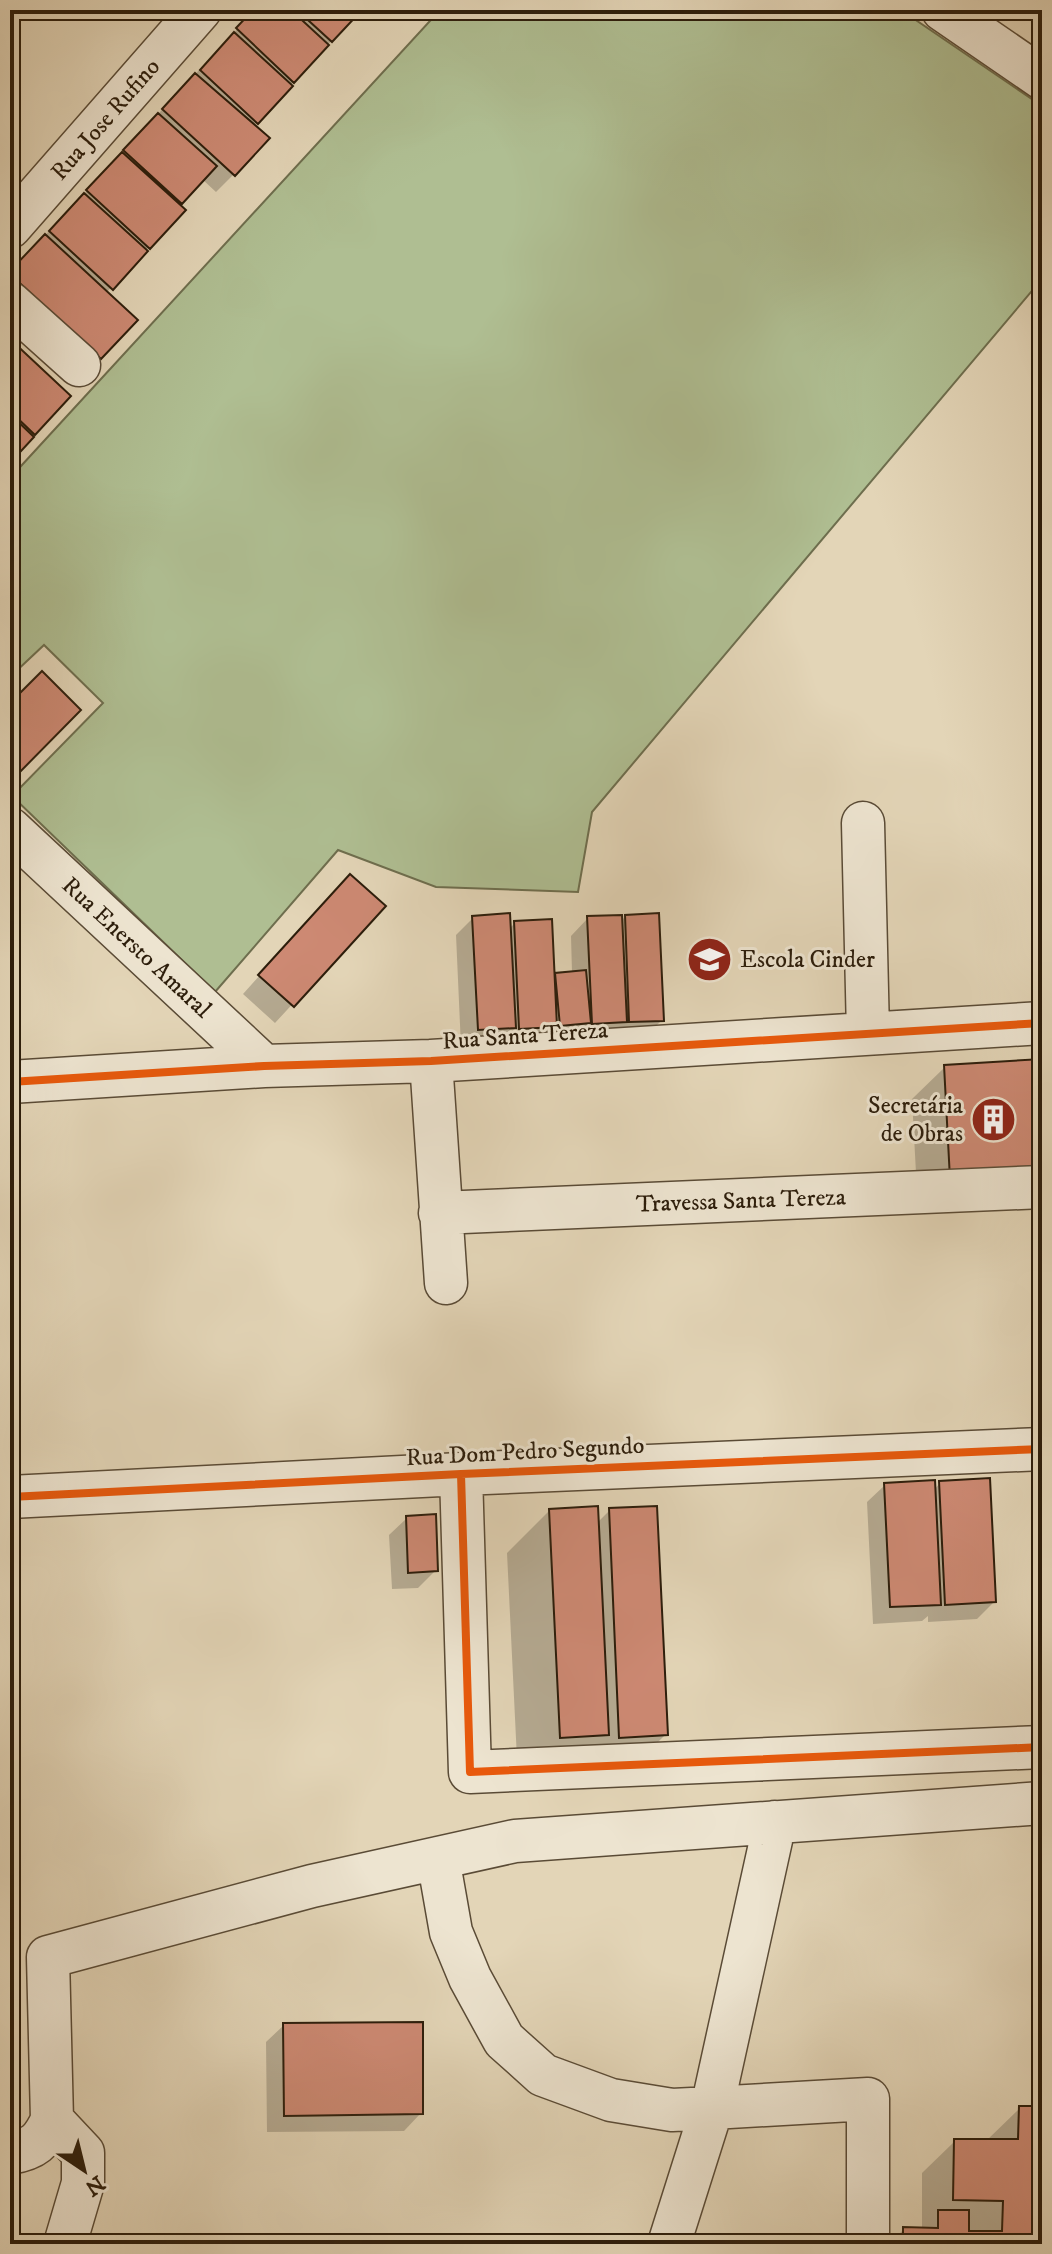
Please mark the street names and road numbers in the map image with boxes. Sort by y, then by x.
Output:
street label: Rua Jose Rufino [45,52,167,187]
street label: Rua Enersto Amaral [55,871,218,1025]
street label: Rua Santa Tereza [441,1015,610,1057]
street label: Travessa Santa Tereza [636,1182,847,1220]
street label: Rua Dom Pedro Segundo [405,1431,645,1473]

